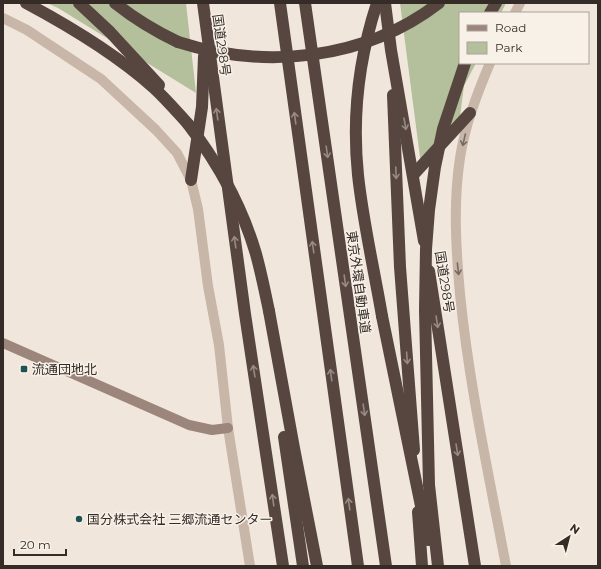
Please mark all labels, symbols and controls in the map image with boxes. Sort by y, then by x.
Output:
legend [459,12,589,64]
street label: 国道298号 [210,13,234,77]
text: Road [495,20,526,35]
text: Park [495,40,523,55]
one-way arrow [213,108,221,121]
one-way arrow [291,112,299,125]
one-way arrow [401,117,409,130]
one-way arrow [459,133,467,146]
one-way arrow [323,145,331,158]
one-way arrow [393,166,400,179]
street label: 東京外環自動車道 [344,229,374,335]
one-way arrow [231,236,239,249]
one-way arrow [309,241,317,254]
street label: 国道298号 [432,250,458,314]
one-way arrow [454,262,461,275]
one-way arrow [341,274,349,287]
one-way arrow [433,315,441,328]
one-way arrow [403,351,410,364]
place label: 流通団地北 [32,361,97,377]
marker: 流通団地北 [19,364,29,374]
one-way arrow [250,365,258,378]
one-way arrow [327,369,335,382]
one-way arrow [360,403,368,416]
one-way arrow [453,443,461,456]
one-way arrow [269,494,277,507]
one-way arrow [345,498,353,511]
place label: 国分株式会社 三郷流通センター [87,511,272,527]
marker: 国分株式会社 三郷流通センター [74,514,84,524]
north arrow [549,517,589,557]
text: N [567,521,583,537]
scale bar [14,531,66,557]
text: 20 m [20,537,51,552]

